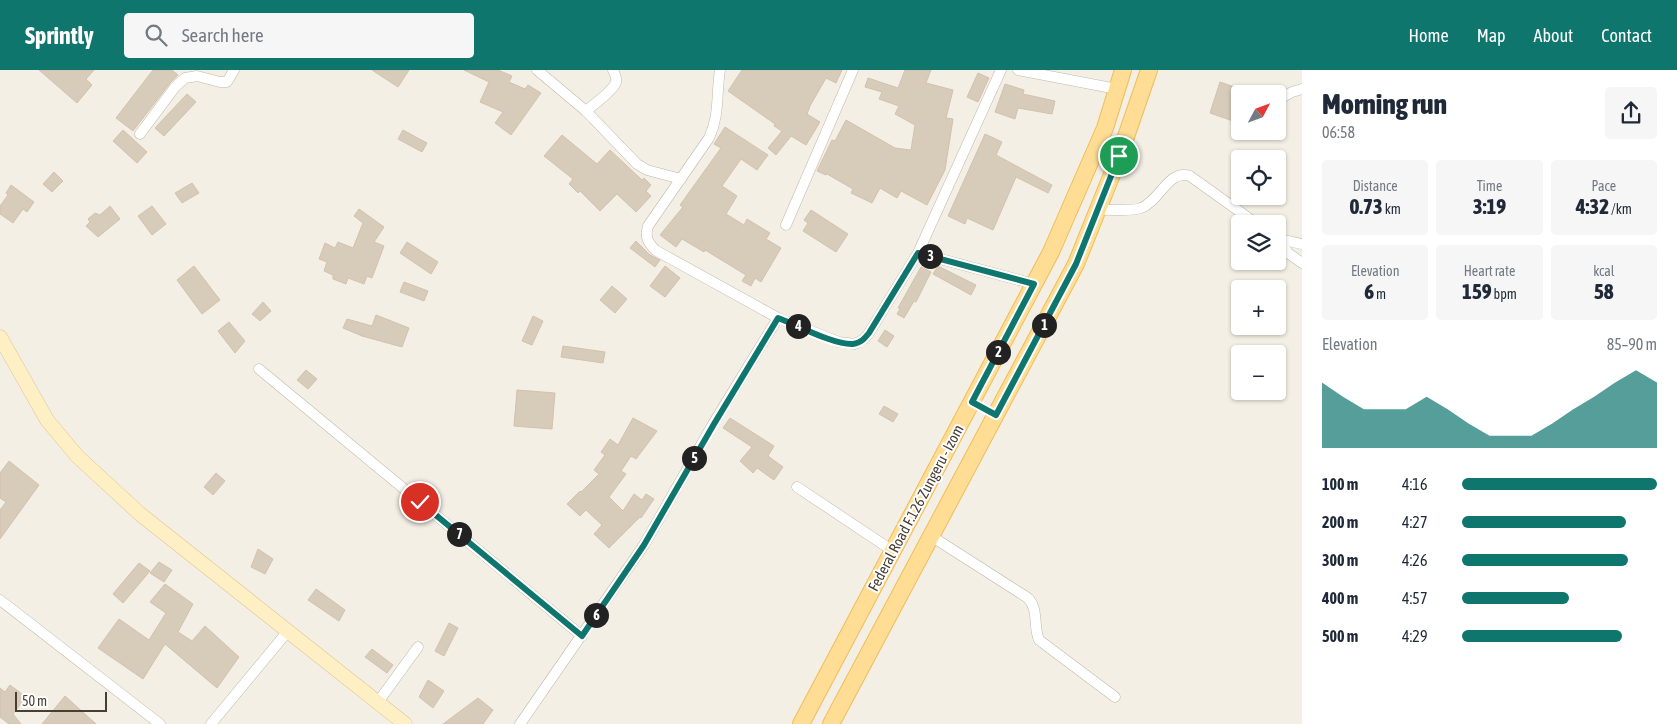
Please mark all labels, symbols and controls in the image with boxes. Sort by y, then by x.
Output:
search box [124,13,474,58]
icon: search [142,21,170,49]
text: Sprintly [25,22,94,49]
text: Search here [182,24,264,46]
text: Home [1409,25,1449,46]
text: Map [1477,25,1506,46]
text: About [1534,25,1573,46]
text: Contact [1601,25,1652,46]
north arrow [1231,85,1286,140]
map controls [1231,85,1286,400]
button: share [1605,87,1657,139]
text: Morning run [1322,88,1447,120]
text: 06:58 [1322,123,1355,141]
pin [1098,135,1140,177]
icon: arrive [1105,142,1133,170]
button: locate [1231,150,1286,205]
text: Distance [1353,178,1398,194]
text: Time [1477,178,1502,194]
text: Pace [1592,178,1616,194]
text: 0.73 [1349,194,1383,218]
text: 3:19 [1473,194,1506,218]
text: 4:32 [1576,194,1609,218]
text: km [1383,201,1401,217]
text: /km [1609,201,1632,217]
button: layers [1231,215,1286,270]
pin: 3 [918,244,942,268]
text: 3 [927,248,934,264]
text: Elevation [1351,263,1399,279]
text: Heart rate [1464,263,1515,279]
text: kcal [1593,263,1614,279]
text: 6 [1364,279,1374,303]
text: 159 [1462,279,1492,303]
text: 58 [1594,279,1614,303]
button: + [1231,280,1286,335]
text: m [1374,286,1386,302]
text: bpm [1492,286,1517,302]
pin: 1 [1032,312,1056,338]
pin: 4 [786,314,810,338]
text: 1 [1041,317,1048,333]
text: 4 [795,318,802,334]
text: Elevation [1322,335,1377,353]
text: 85–90 m [1607,335,1657,353]
pin: 2 [986,340,1010,364]
text: 2 [995,344,1002,360]
button: − [1231,345,1286,400]
street label: Federal Road F.126 Zungeru - Izom [864,422,967,594]
pin: 5 [682,446,706,470]
text: 5 [691,450,698,466]
text: 100 m [1322,475,1358,493]
text: 4:16 [1402,475,1427,493]
pin [399,481,441,523]
icon: check [406,488,434,516]
text: 200 m [1322,513,1358,531]
text: 4:27 [1402,513,1427,531]
pin: 7 [446,522,472,546]
text: 7 [456,526,463,542]
text: 300 m [1322,551,1358,569]
text: 4:26 [1402,551,1427,569]
text: 400 m [1322,589,1358,607]
text: 4:57 [1402,589,1427,607]
pin: 6 [584,602,608,628]
text: 6 [593,607,600,623]
text: 500 m [1322,627,1358,645]
text: 4:29 [1402,627,1427,645]
scale bar [15,689,108,712]
text: 50 m [22,693,47,709]

